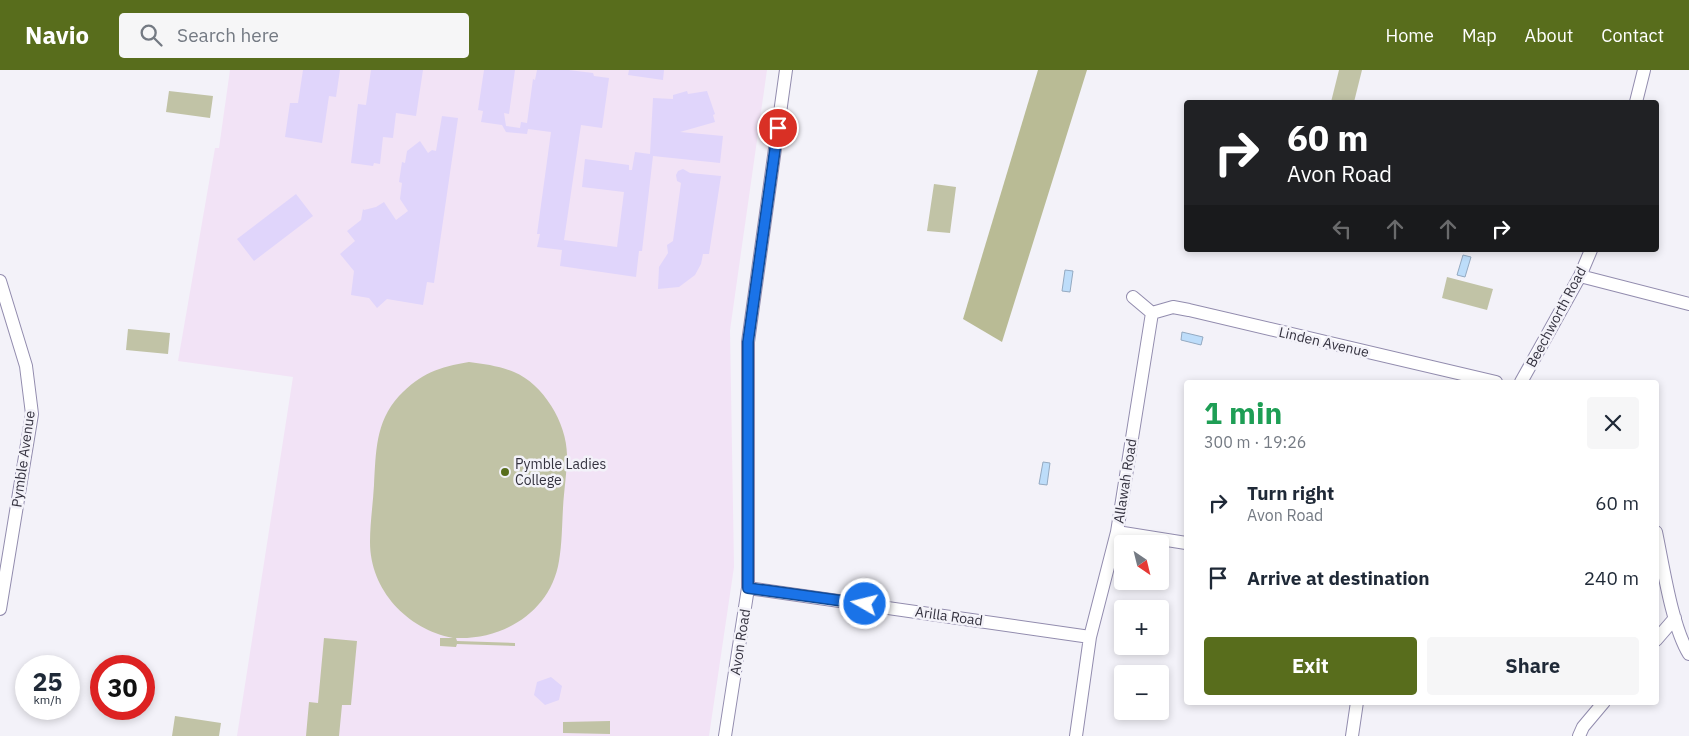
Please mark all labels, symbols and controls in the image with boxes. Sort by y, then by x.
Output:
search box [119,13,469,58]
text: Navio [25,19,89,51]
icon: search [137,21,165,49]
text: Search here [177,23,279,47]
text: Home [1386,24,1434,47]
text: Map [1462,24,1497,47]
text: About [1525,24,1573,47]
text: Contact [1601,24,1664,47]
pin [757,107,799,149]
icon: arrive [764,114,792,142]
text: 60 m [1287,115,1369,161]
icon: right [1204,120,1269,185]
text: Avon Road [1287,159,1392,188]
icon: left [1328,215,1356,243]
icon: ahead [1381,215,1409,243]
icon: ahead [1434,215,1462,243]
icon: right [1487,215,1515,243]
street label: Beechworth Road [1522,264,1590,370]
street label: Linden Avenue [1277,323,1371,361]
text: 1 min [1204,393,1282,432]
button: close [1587,397,1639,449]
street label: Pymble Avenue [7,409,39,508]
text: 300 m · 19:26 [1204,432,1306,452]
street label: Allawah Road [1109,437,1141,525]
place label: Pymble Ladies College [515,455,606,489]
marker: Pymble Ladies College [499,466,511,478]
text: Turn right [1247,481,1334,505]
icon: right [1204,489,1232,517]
text: 60 m [1595,491,1639,515]
text: Avon Road [1247,505,1323,525]
north arrow [1114,535,1169,590]
map controls [1114,535,1169,720]
icon: arrive [1204,564,1232,592]
text: Arrive at destination [1247,566,1430,590]
text: 240 m [1584,566,1639,590]
position arrow [838,577,890,629]
button: + [1114,600,1169,655]
street label: Arilla Road [914,602,984,630]
street label: Avon Road [726,608,754,676]
button: Exit [1204,637,1417,695]
button: Share [1427,637,1639,695]
speed limit sign: 30 [90,655,155,720]
text: 25 [32,665,63,698]
button: − [1114,665,1169,720]
text: km/h [33,692,62,707]

